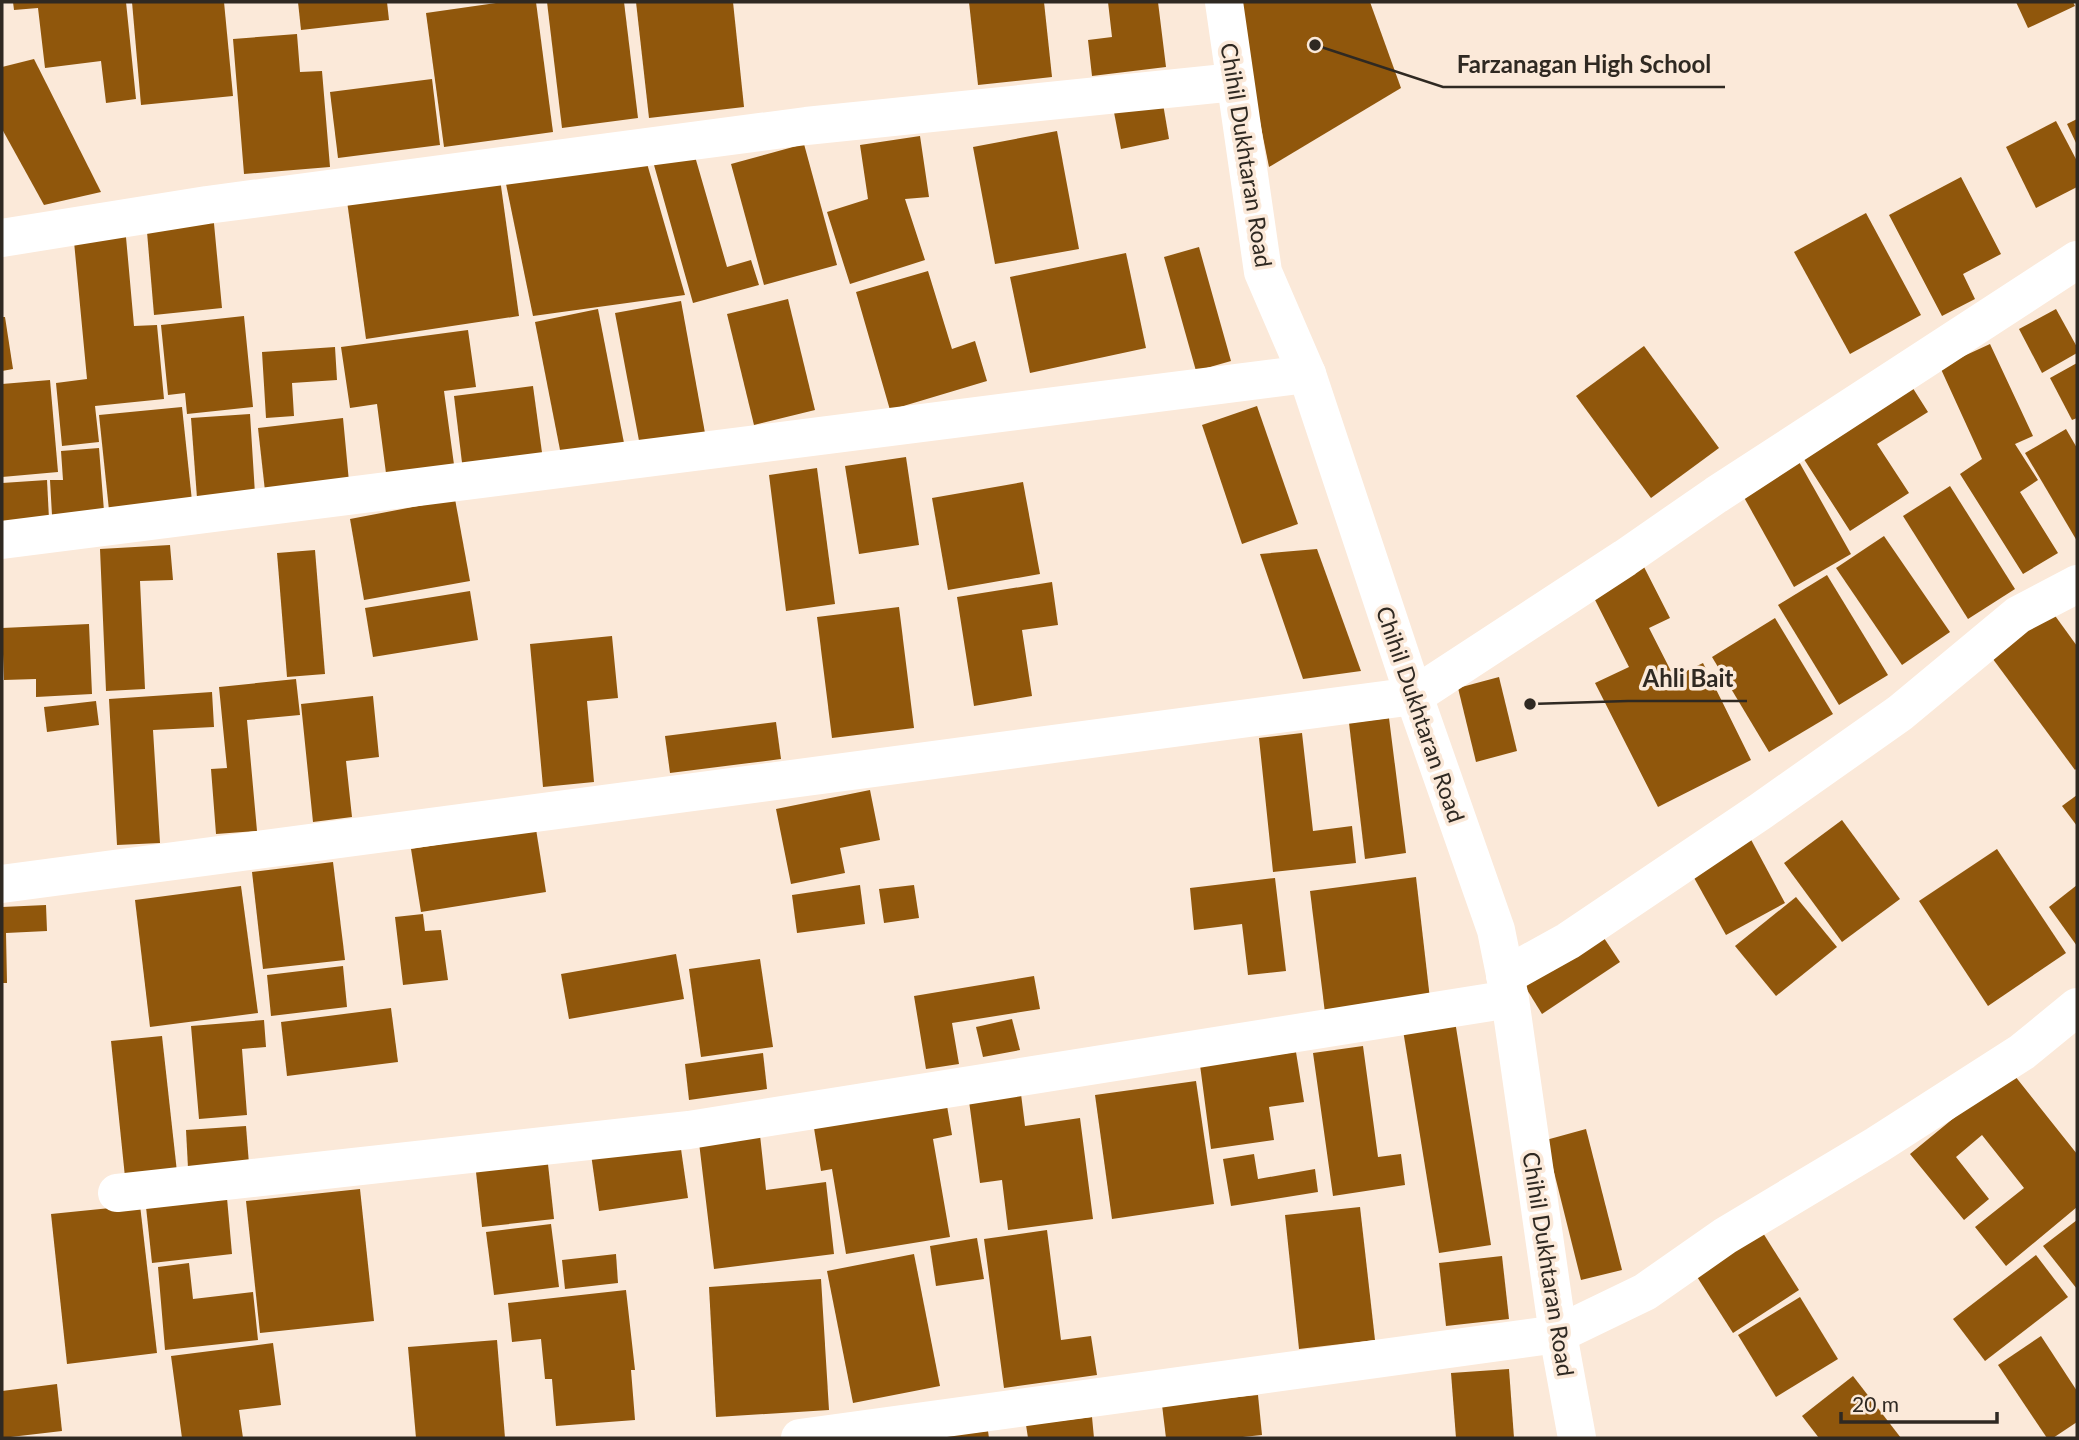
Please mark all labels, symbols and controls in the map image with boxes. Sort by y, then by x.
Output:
street label: Chihil Dukhtaran Road [1215,41,1279,269]
callout: Farzanagan High School [1443,42,1725,87]
text: Farzanagan High School [1457,49,1711,78]
street label: Chihil Dukhtaran Road [1371,602,1471,826]
callout: Ahli Bait [1628,656,1747,701]
text: Ahli Bait [1642,663,1734,692]
street label: Chihil Dukhtaran Road [1517,1150,1581,1378]
scale bar [1841,1380,1997,1424]
text: 20 m [1852,1391,1899,1416]

